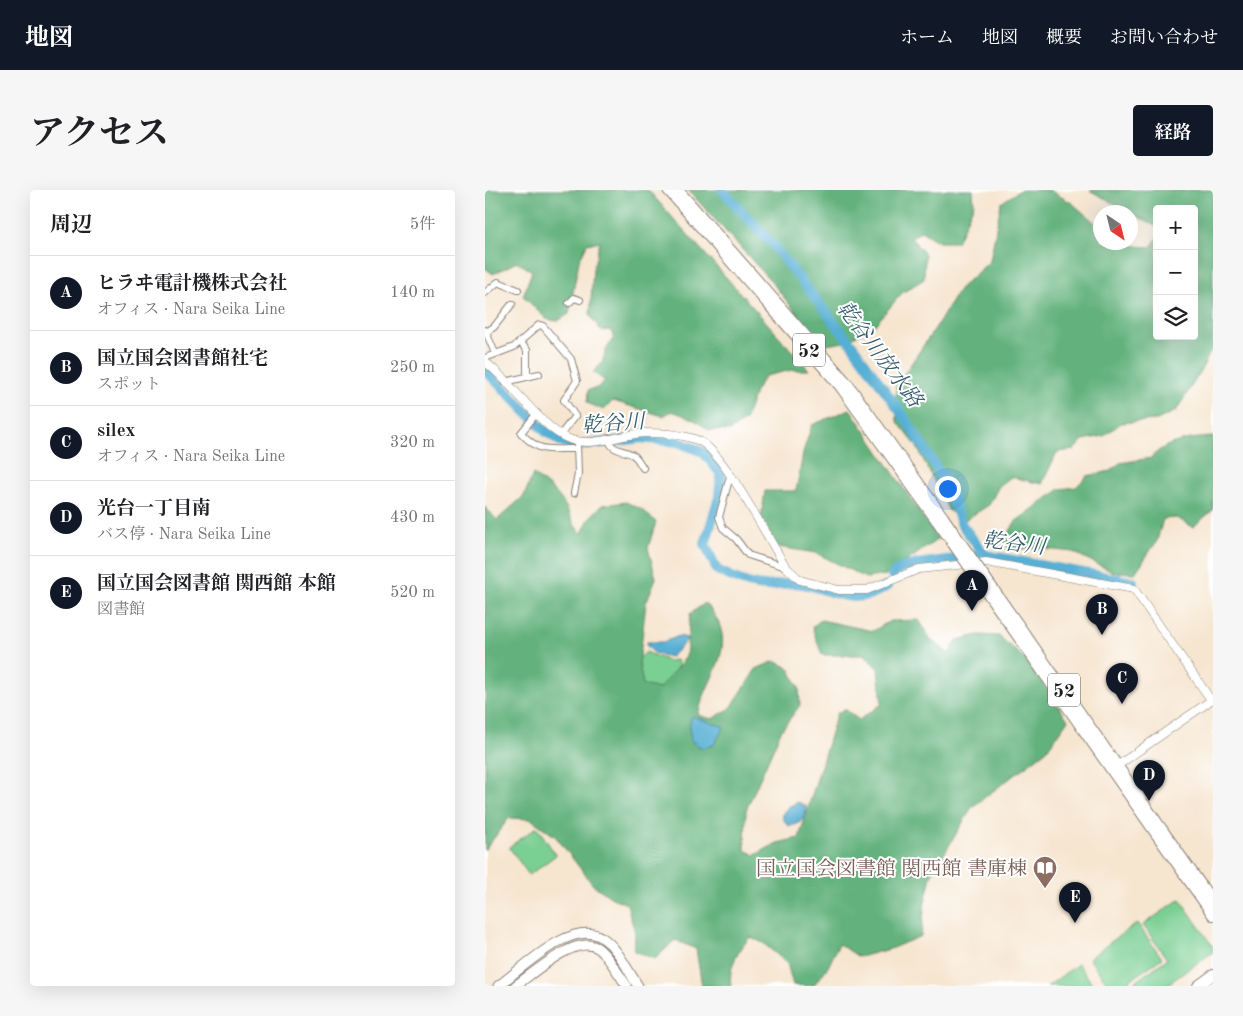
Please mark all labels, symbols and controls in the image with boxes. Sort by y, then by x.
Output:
text: 地図 [25,27,73,51]
text: ホーム [900,29,954,47]
text: 地図 [982,29,1018,47]
text: 概要 [1046,29,1082,47]
text: お問い合わせ [1110,29,1218,47]
button: 経路 [1133,105,1213,156]
text: アクセス [30,117,169,152]
north arrow [1093,205,1138,250]
map controls [1153,205,1198,340]
button: + [1153,205,1198,250]
text: 周辺 [50,215,92,236]
text: 5件 [410,217,435,233]
button: − [1153,250,1198,295]
text: ヒラヰ電計機株式会社 [97,275,287,294]
text: A [60,285,72,301]
text: 140 m [390,285,435,301]
button: layers [1153,295,1198,340]
water label: 乾谷川放水路 [833,297,928,413]
text: オフィス · Nara Seika Line [97,302,285,318]
road number: 52 [793,334,825,366]
text: 国立国会図書館社宅 [97,350,268,369]
text: B [60,360,72,376]
text: 250 m [390,360,435,376]
text: スポット [97,377,161,393]
water label: 乾谷川 [581,410,647,437]
text: silex [97,422,136,441]
text: C [61,435,71,451]
text: 320 m [390,435,435,451]
text: オフィス · Nara Seika Line [97,449,285,465]
your location [935,476,961,502]
text: 光台一丁目南 [97,500,211,519]
text: D [60,510,72,526]
text: 430 m [390,510,435,526]
text: バス停 · Nara Seika Line [97,527,271,543]
water label: 乾谷川 [981,528,1049,559]
pin: A [956,570,988,611]
text: 国立国会図書館 関西館 本館 [97,575,336,594]
text: E [60,585,72,601]
text: 520 m [390,585,435,601]
pin: B [1086,594,1118,635]
text: 図書館 [97,602,145,618]
pin: C [1106,663,1138,704]
road number: 52 [1048,674,1080,706]
pin: D [1133,760,1165,801]
library icon: 国立国会図書館 関西館 書庫棟 [1032,855,1058,889]
place label: 国立国会図書館 関西館 書庫棟 [756,858,1027,880]
pin: E [1059,882,1091,923]

